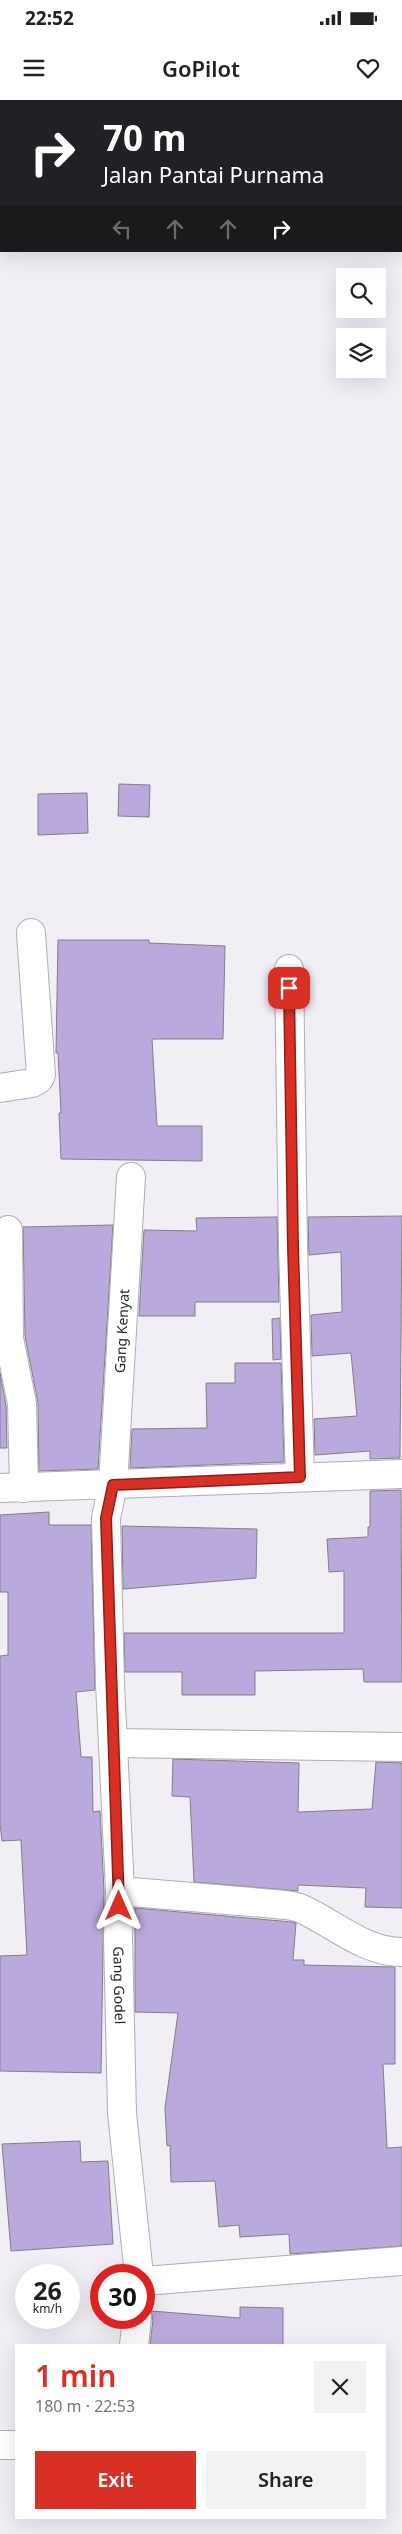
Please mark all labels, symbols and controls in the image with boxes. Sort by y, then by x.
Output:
text: 22:52 [25,5,74,31]
text: GoPilot [162,53,240,83]
icon: menu [20,54,48,82]
icon: heart [354,54,382,82]
text: 70 m [103,114,186,161]
icon: right [20,120,85,185]
text: Jalan Pantai Purnama [103,159,324,189]
icon: left [108,215,136,243]
icon: ahead [161,215,189,243]
icon: ahead [214,215,242,243]
icon: right [267,215,295,243]
map controls [336,268,386,378]
button: search [336,268,386,318]
button: layers [336,328,386,378]
pin [268,967,310,1009]
icon: arrive [275,974,303,1002]
street label: Gang Kenyat [110,1288,133,1374]
position arrow [92,1879,144,1931]
street label: Gang Godel [109,1946,130,2025]
speed limit sign: 30 [90,2264,155,2329]
text: 26 [33,2273,62,2307]
text: km/h [33,2300,62,2317]
text: 1 min [35,2355,116,2396]
button: close [314,2361,366,2413]
text: 180 m · 22:53 [35,2395,135,2417]
button: Exit [35,2451,196,2509]
button: Share [206,2451,366,2509]

